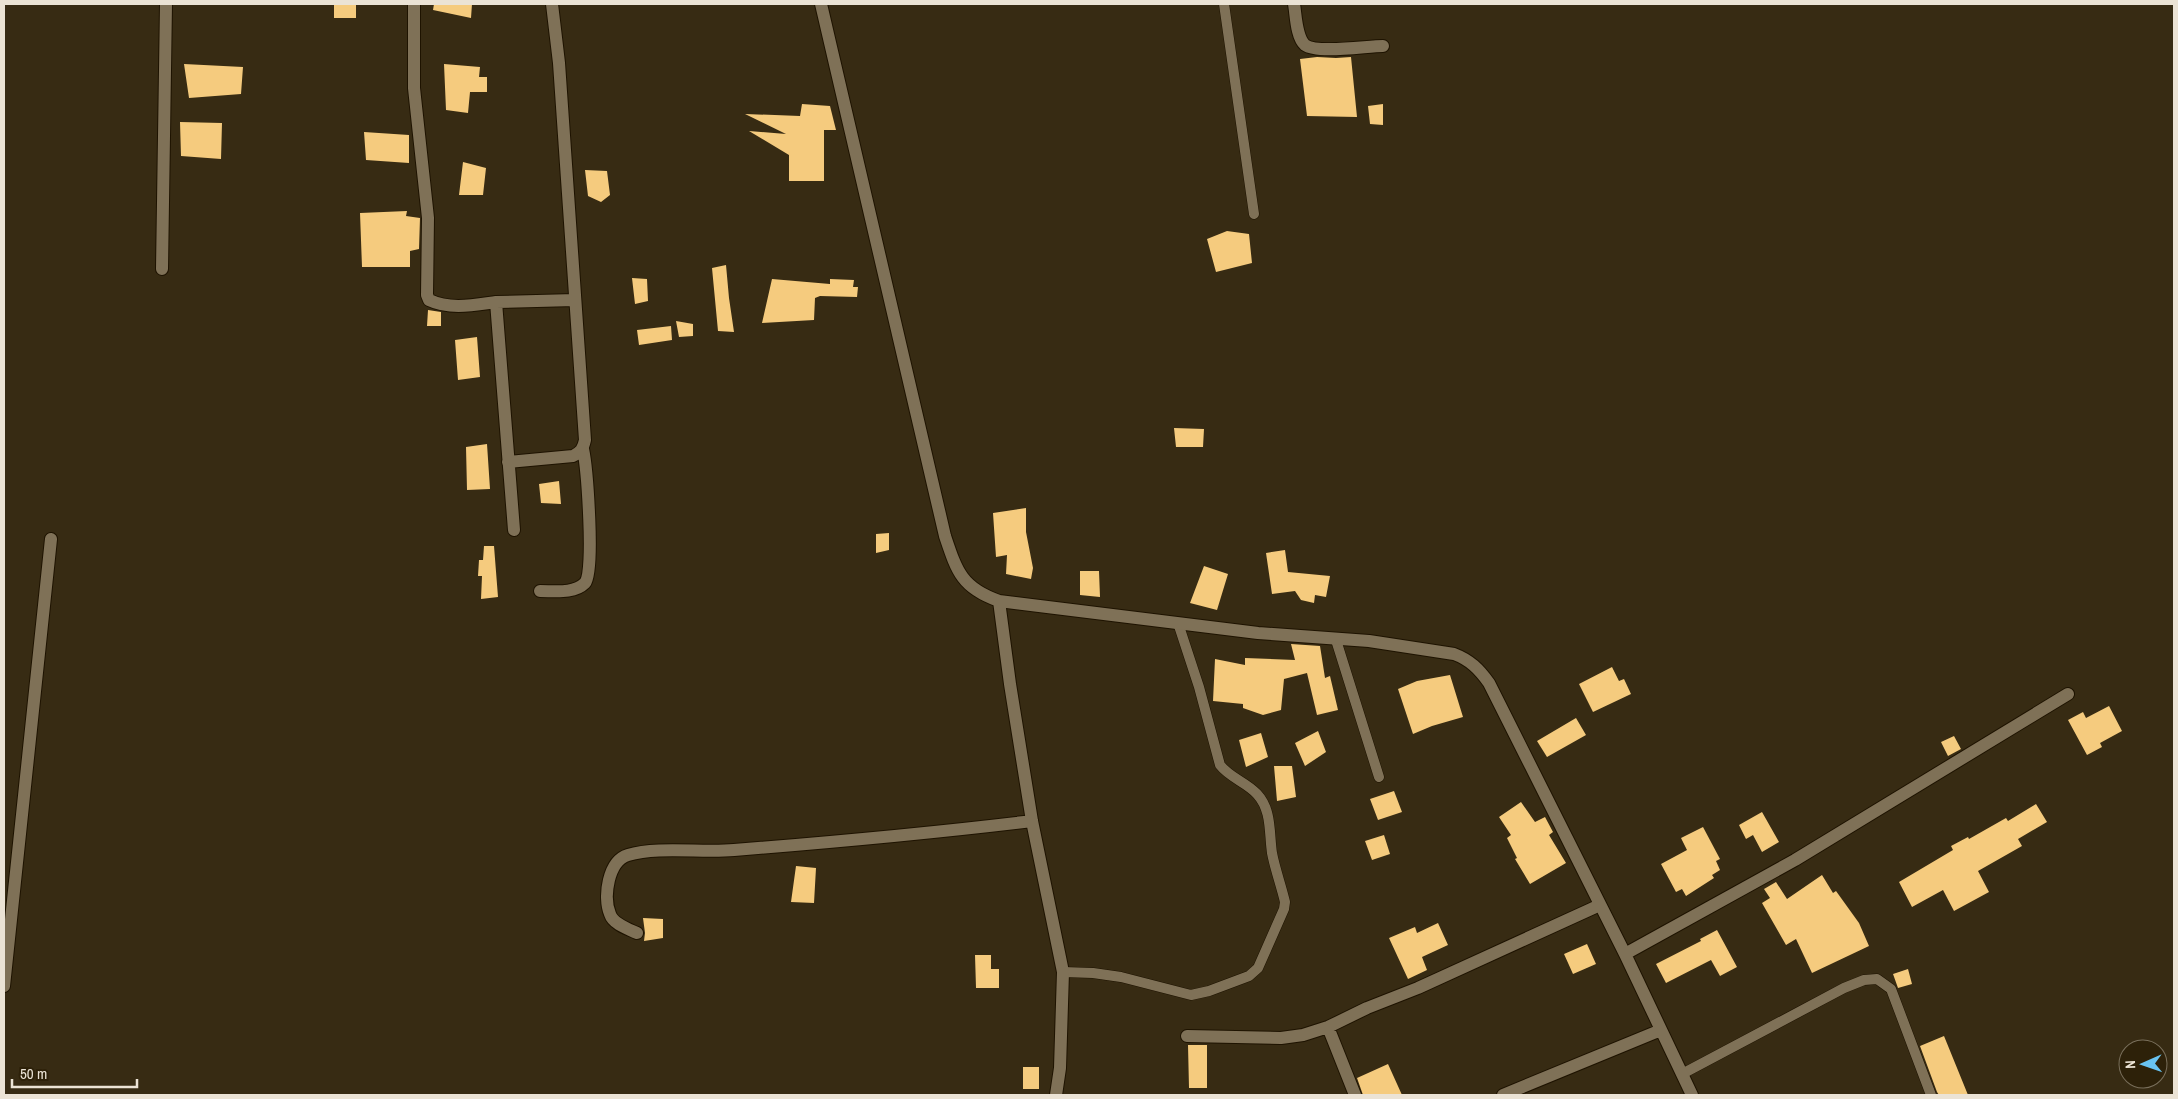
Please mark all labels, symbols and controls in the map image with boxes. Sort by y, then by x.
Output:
north arrow [2118,1039,2168,1089]
scale bar [12,1056,138,1088]
text: N [2121,1060,2139,1069]
text: 50 m [20,1063,47,1084]

